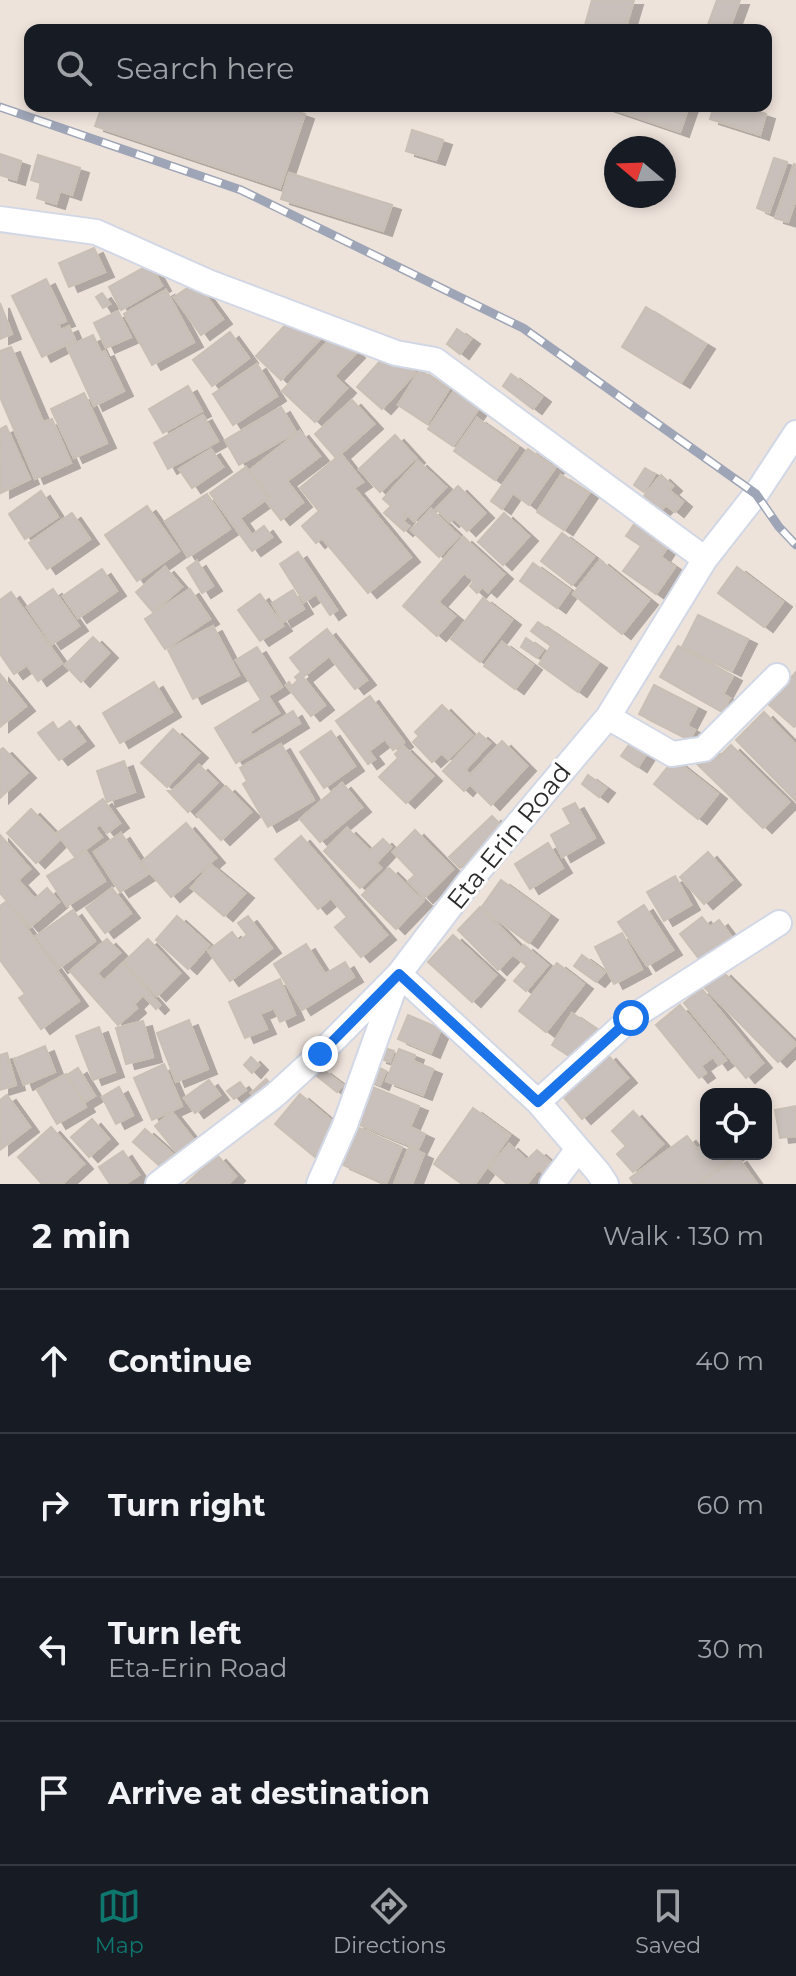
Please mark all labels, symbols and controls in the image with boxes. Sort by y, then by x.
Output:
search box [24,24,772,112]
icon: search [52,46,96,90]
text: Search here [116,50,294,87]
north arrow [604,136,676,208]
street label: Eta-Erin Road [440,756,578,916]
route start [613,1000,649,1036]
route end [302,1036,338,1072]
map controls [700,1088,772,1160]
button: locate [700,1088,772,1160]
text: 2 min [32,1215,131,1257]
text: Walk · 130 m [603,1220,764,1252]
icon: ahead [32,1339,76,1383]
text: Continue [108,1343,252,1380]
text: 40 m [695,1345,764,1377]
icon: right [32,1483,76,1527]
text: Turn right [108,1487,265,1524]
text: 60 m [697,1489,764,1521]
text: Turn left [108,1615,241,1652]
icon: left [32,1627,76,1671]
text: 30 m [698,1633,764,1665]
text: Eta-Erin Road [108,1652,287,1684]
icon: arrive [32,1771,76,1815]
text: Arrive at destination [108,1775,430,1812]
tab: Map [95,1884,144,1959]
tab: Directions [333,1884,446,1959]
tab: Saved [635,1884,701,1959]

